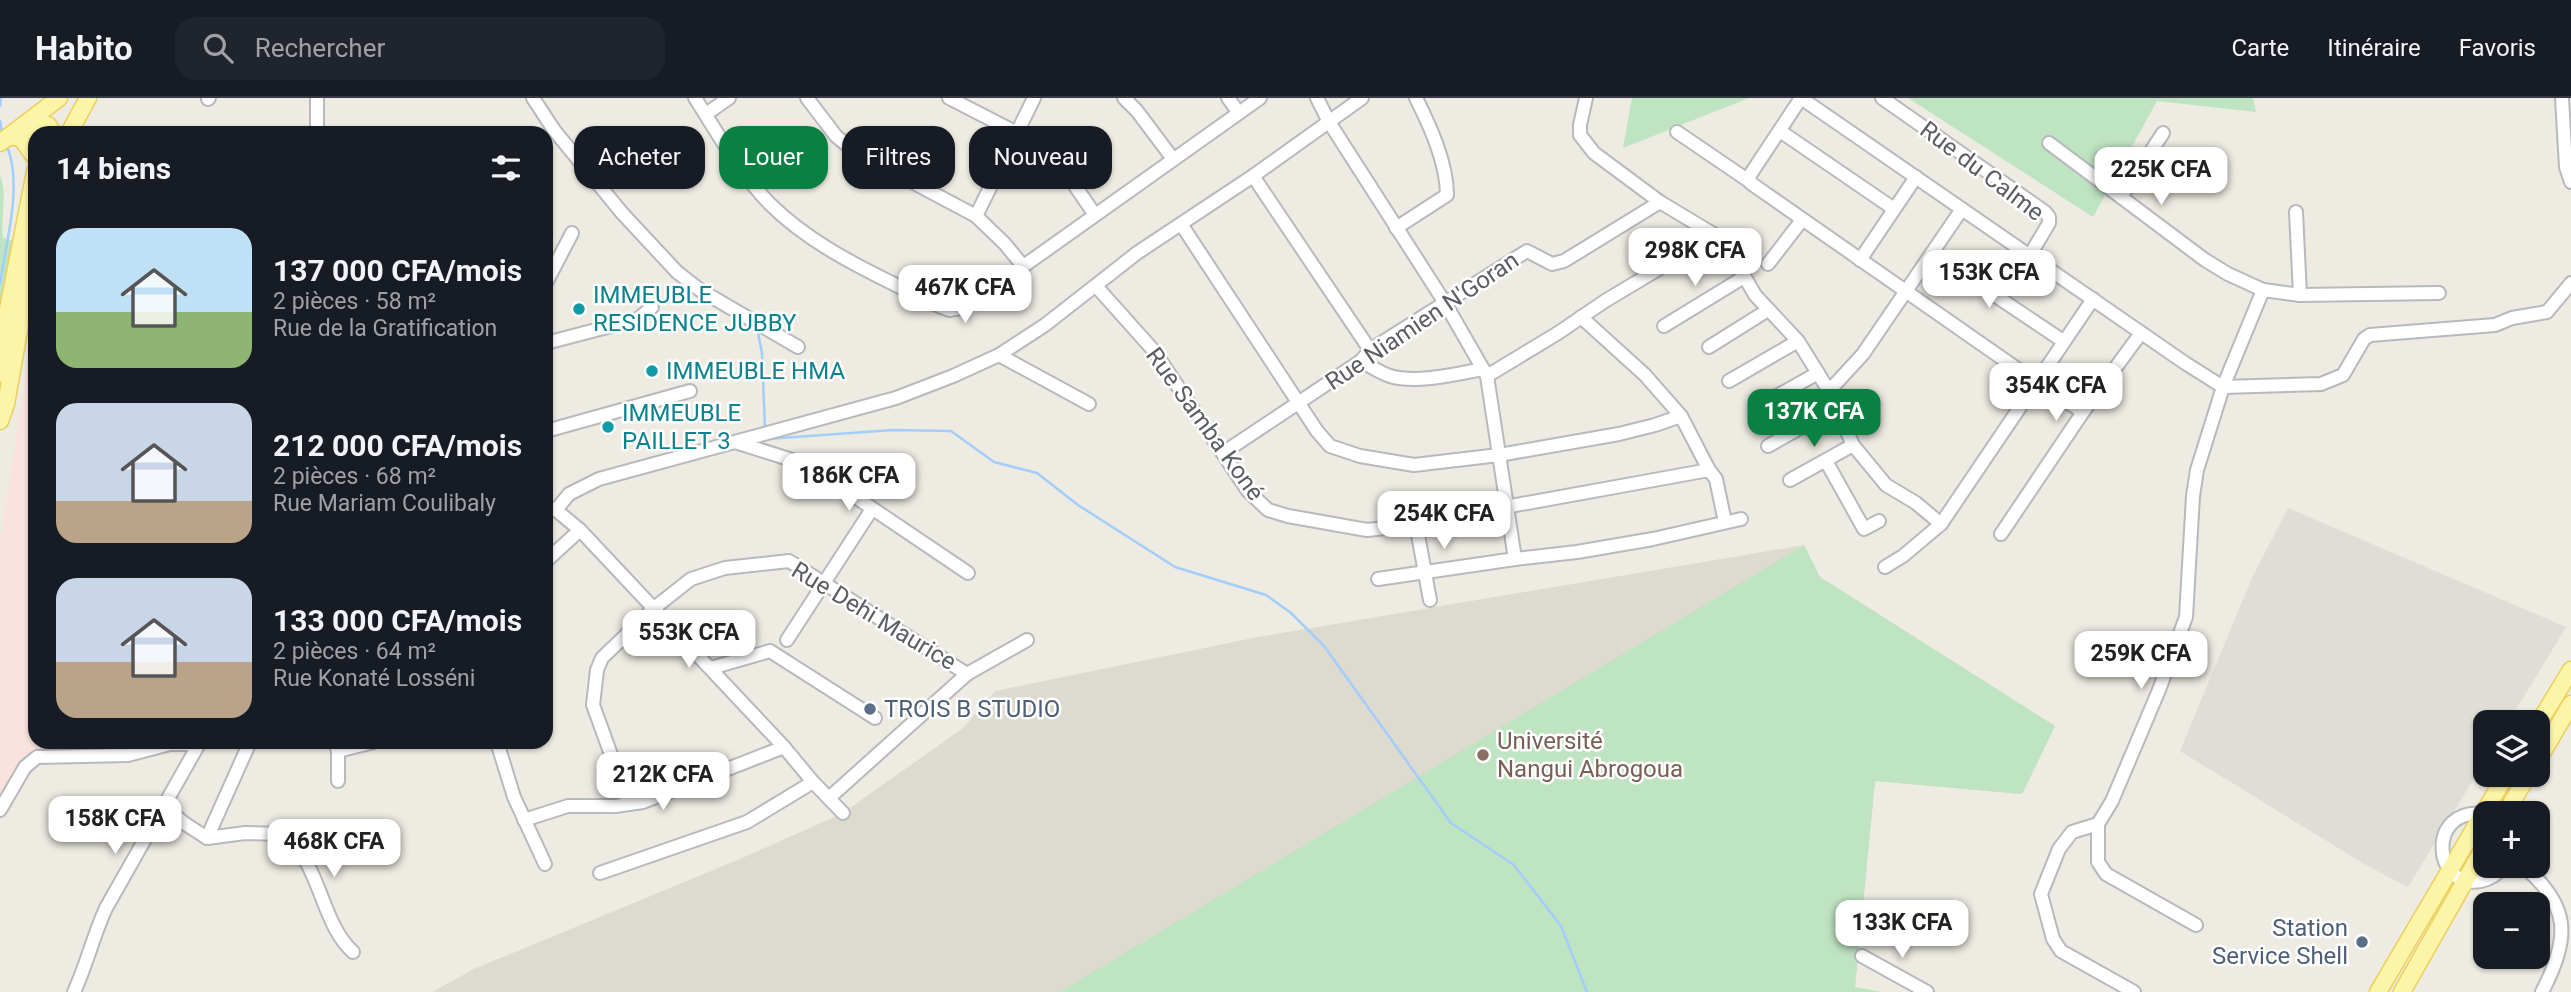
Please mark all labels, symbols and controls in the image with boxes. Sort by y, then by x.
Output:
search box [175,17,665,80]
text: Habito [35,29,133,68]
icon: search [199,29,237,67]
text: Rechercher [255,33,385,63]
text: Carte [2231,34,2289,62]
text: Itinéraire [2327,34,2421,62]
text: Favoris [2459,34,2536,62]
street label: Rue du Calme [1915,115,2049,227]
chip: Acheter [574,126,705,189]
chip: Louer [719,126,828,189]
chip: Filtres [842,126,955,189]
chip: Nouveau [969,126,1112,189]
pin: 225K CFA [2089,148,2233,207]
icon: filters [487,149,525,187]
text: 14 biens [56,151,171,186]
text: 225K CFA [2111,156,2211,183]
pin: 298K CFA [1623,228,1767,288]
text: 298K CFA [1645,237,1745,264]
street label: Rue Niamien N'Goran [1320,246,1524,396]
pin: 153K CFA [1917,250,2061,310]
text: 137 000 CFA/mois [273,253,522,288]
icon: home [112,256,196,340]
text: 153K CFA [1939,259,2039,286]
pin: 467K CFA [893,266,1037,325]
text: 467K CFA [915,274,1015,301]
place label: IMMEUBLE RESIDENCE JUBBY [593,281,797,337]
text: 2 pièces · 58 m² [273,288,436,315]
marker: IMMEUBLE RESIDENCE JUBBY [571,301,587,317]
text: Rue de la Gratification [273,315,497,342]
street label: Rue Samba Koné [1140,342,1270,506]
place label: IMMEUBLE HMA [666,357,845,385]
marker: IMMEUBLE HMA [644,363,660,379]
pin: 354K CFA [1984,364,2128,423]
text: 354K CFA [2006,372,2106,399]
pin: 137K CFA [1742,390,1886,449]
text: 137K CFA [1764,398,1864,425]
place label: IMMEUBLE PAILLET 3 [622,399,741,455]
marker: IMMEUBLE PAILLET 3 [600,419,616,435]
text: 212 000 CFA/mois [273,428,522,463]
icon: home [112,431,196,515]
pin: 186K CFA [777,454,921,513]
text: 186K CFA [799,462,899,489]
text: 2 pièces · 68 m² [273,463,436,490]
text: Rue Mariam Coulibaly [273,490,496,517]
pin: 254K CFA [1372,491,1516,551]
text: 254K CFA [1394,500,1494,527]
street label: Rue Dehi Maurice [787,556,961,676]
text: 133 000 CFA/mois [273,603,522,638]
icon: home [112,606,196,690]
pin: 553K CFA [617,610,761,670]
text: 553K CFA [639,619,739,646]
pin: 259K CFA [2069,632,2213,691]
text: 2 pièces · 64 m² [273,638,436,665]
text: 259K CFA [2091,640,2191,667]
text: Rue Konaté Losséni [273,665,475,692]
place label: TROIS B STUDIO [884,695,1060,723]
marker: TROIS B STUDIO [862,701,878,717]
map controls [2473,710,2550,969]
button: layers [2473,710,2550,787]
place label: Université Nangui Abrogoua [1497,727,1683,783]
marker: Université Nangui Abrogoua [1475,747,1491,763]
pin: 212K CFA [591,752,735,812]
text: 212K CFA [613,761,713,788]
pin: 158K CFA [43,796,187,856]
button: + [2473,801,2550,878]
text: 158K CFA [65,805,165,832]
pin: 468K CFA [262,820,406,879]
text: 468K CFA [284,828,384,855]
button: − [2473,892,2550,969]
pin: 133K CFA [1830,900,1974,960]
text: 133K CFA [1852,909,1952,936]
place label: Station Service Shell [2212,914,2348,970]
marker: Station Service Shell [2354,934,2370,950]

